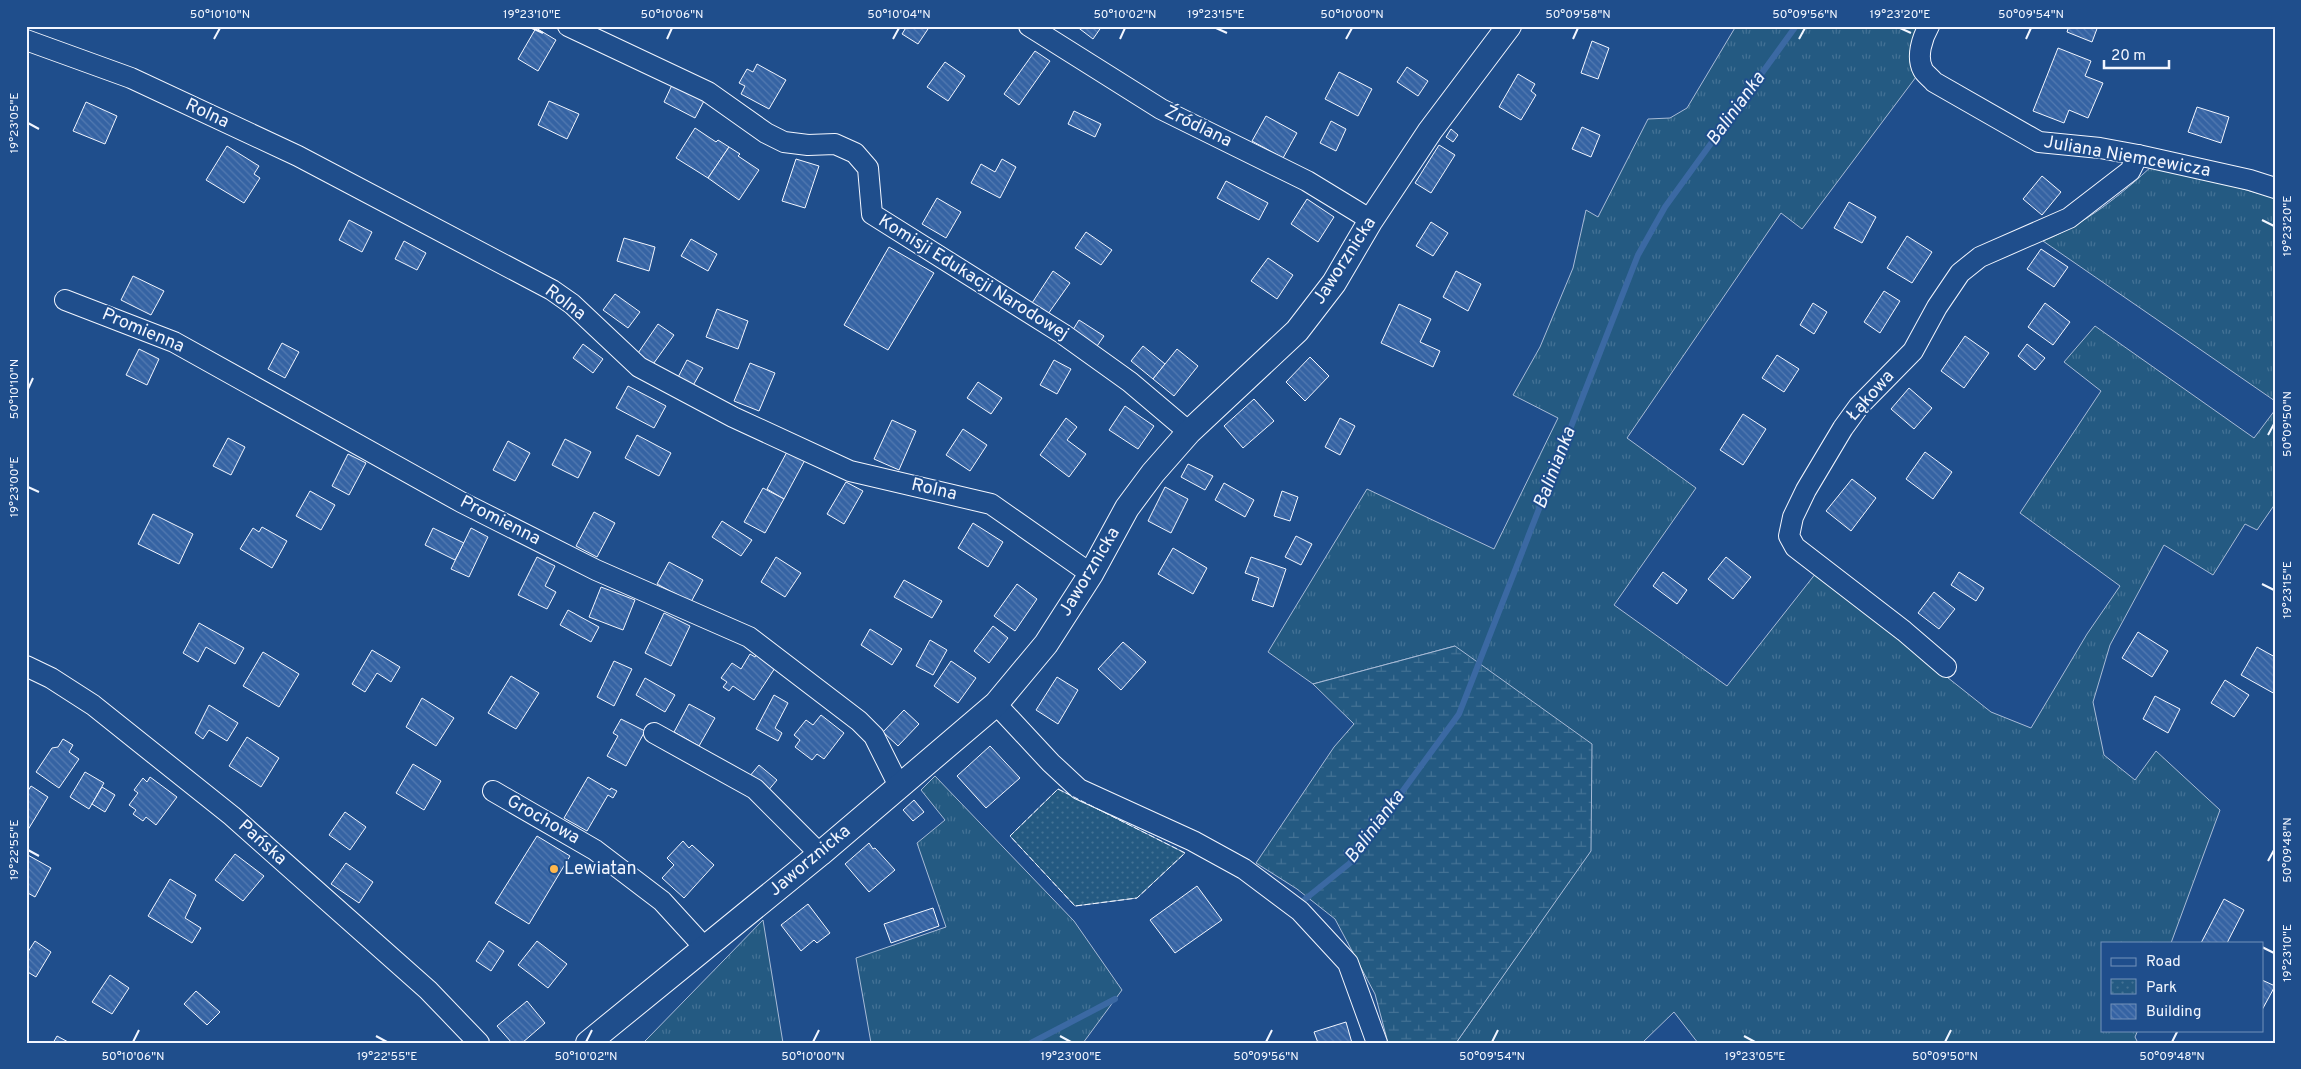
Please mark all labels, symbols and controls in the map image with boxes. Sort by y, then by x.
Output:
text: 50°10'10"N [190,7,250,23]
text: 19°23'10"E [503,7,561,23]
text: 50°10'06"N [641,7,704,23]
text: 50°10'04"N [867,7,931,23]
text: 50°10'02"N [1093,7,1157,23]
text: 19°23'15"E [1187,7,1245,23]
text: 50°10'00"N [1320,7,1384,23]
text: 50°09'58"N [1545,7,1611,23]
text: 50°09'56"N [1772,7,1838,23]
text: 19°23'20"E [1870,7,1930,23]
text: 50°09'54"N [1998,7,2064,23]
scale bar [2104,38,2168,70]
text: 20 m [2111,47,2146,66]
water label: Balinianka [1701,67,1771,151]
text: 19°23'05"E [7,93,23,153]
street label: Rolna [181,94,233,134]
street label: Źródlana [1160,99,1237,153]
street label: Juliana Niemcewicza [2042,131,2212,183]
text: 19°23'20"E [2280,196,2296,256]
street label: Komisji Edukacji Narodowej [873,210,1073,346]
street label: Jaworznicka [1308,213,1382,309]
street label: Rolna [540,280,590,326]
street label: Promienna [98,303,188,359]
text: 50°10'10"N [7,359,23,419]
street label: Łąkowa [1842,366,1900,426]
text: 50°09'50"N [2280,391,2296,457]
water label: Balinianka [1528,424,1582,512]
text: 19°23'00"E [7,456,23,518]
street label: Rolna [909,474,959,506]
street label: Promienna [456,491,544,551]
street label: Jaworznicka [1054,523,1126,621]
text: 19°23'15"E [2280,561,2296,619]
water label: Balinianka [1340,785,1410,868]
street label: Grochowa [502,790,584,850]
street label: Pańska [233,815,291,871]
text: 50°09'48"N [2280,817,2296,883]
text: 19°22'55"E [7,820,23,880]
street label: Jaworznicka [764,820,856,902]
place label: Lewiatan [564,858,637,881]
marker: Lewiatan [548,863,560,875]
text: 19°23'10"E [2280,924,2296,982]
legend [2101,942,2264,1032]
text: Road [2146,953,2181,972]
text: Park [2146,979,2177,998]
text: Building [2146,1003,2201,1022]
text: 50°10'06"N [102,1049,165,1065]
text: 19°22'55"E [357,1049,417,1065]
text: 50°10'02"N [554,1049,618,1065]
text: 50°10'00"N [781,1049,845,1065]
text: 19°23'00"E [1040,1049,1102,1065]
text: 50°09'56"N [1233,1049,1299,1065]
text: 50°09'54"N [1459,1049,1525,1065]
text: 19°23'05"E [1725,1049,1785,1065]
text: 50°09'50"N [1912,1049,1978,1065]
text: 50°09'48"N [2139,1049,2205,1065]

